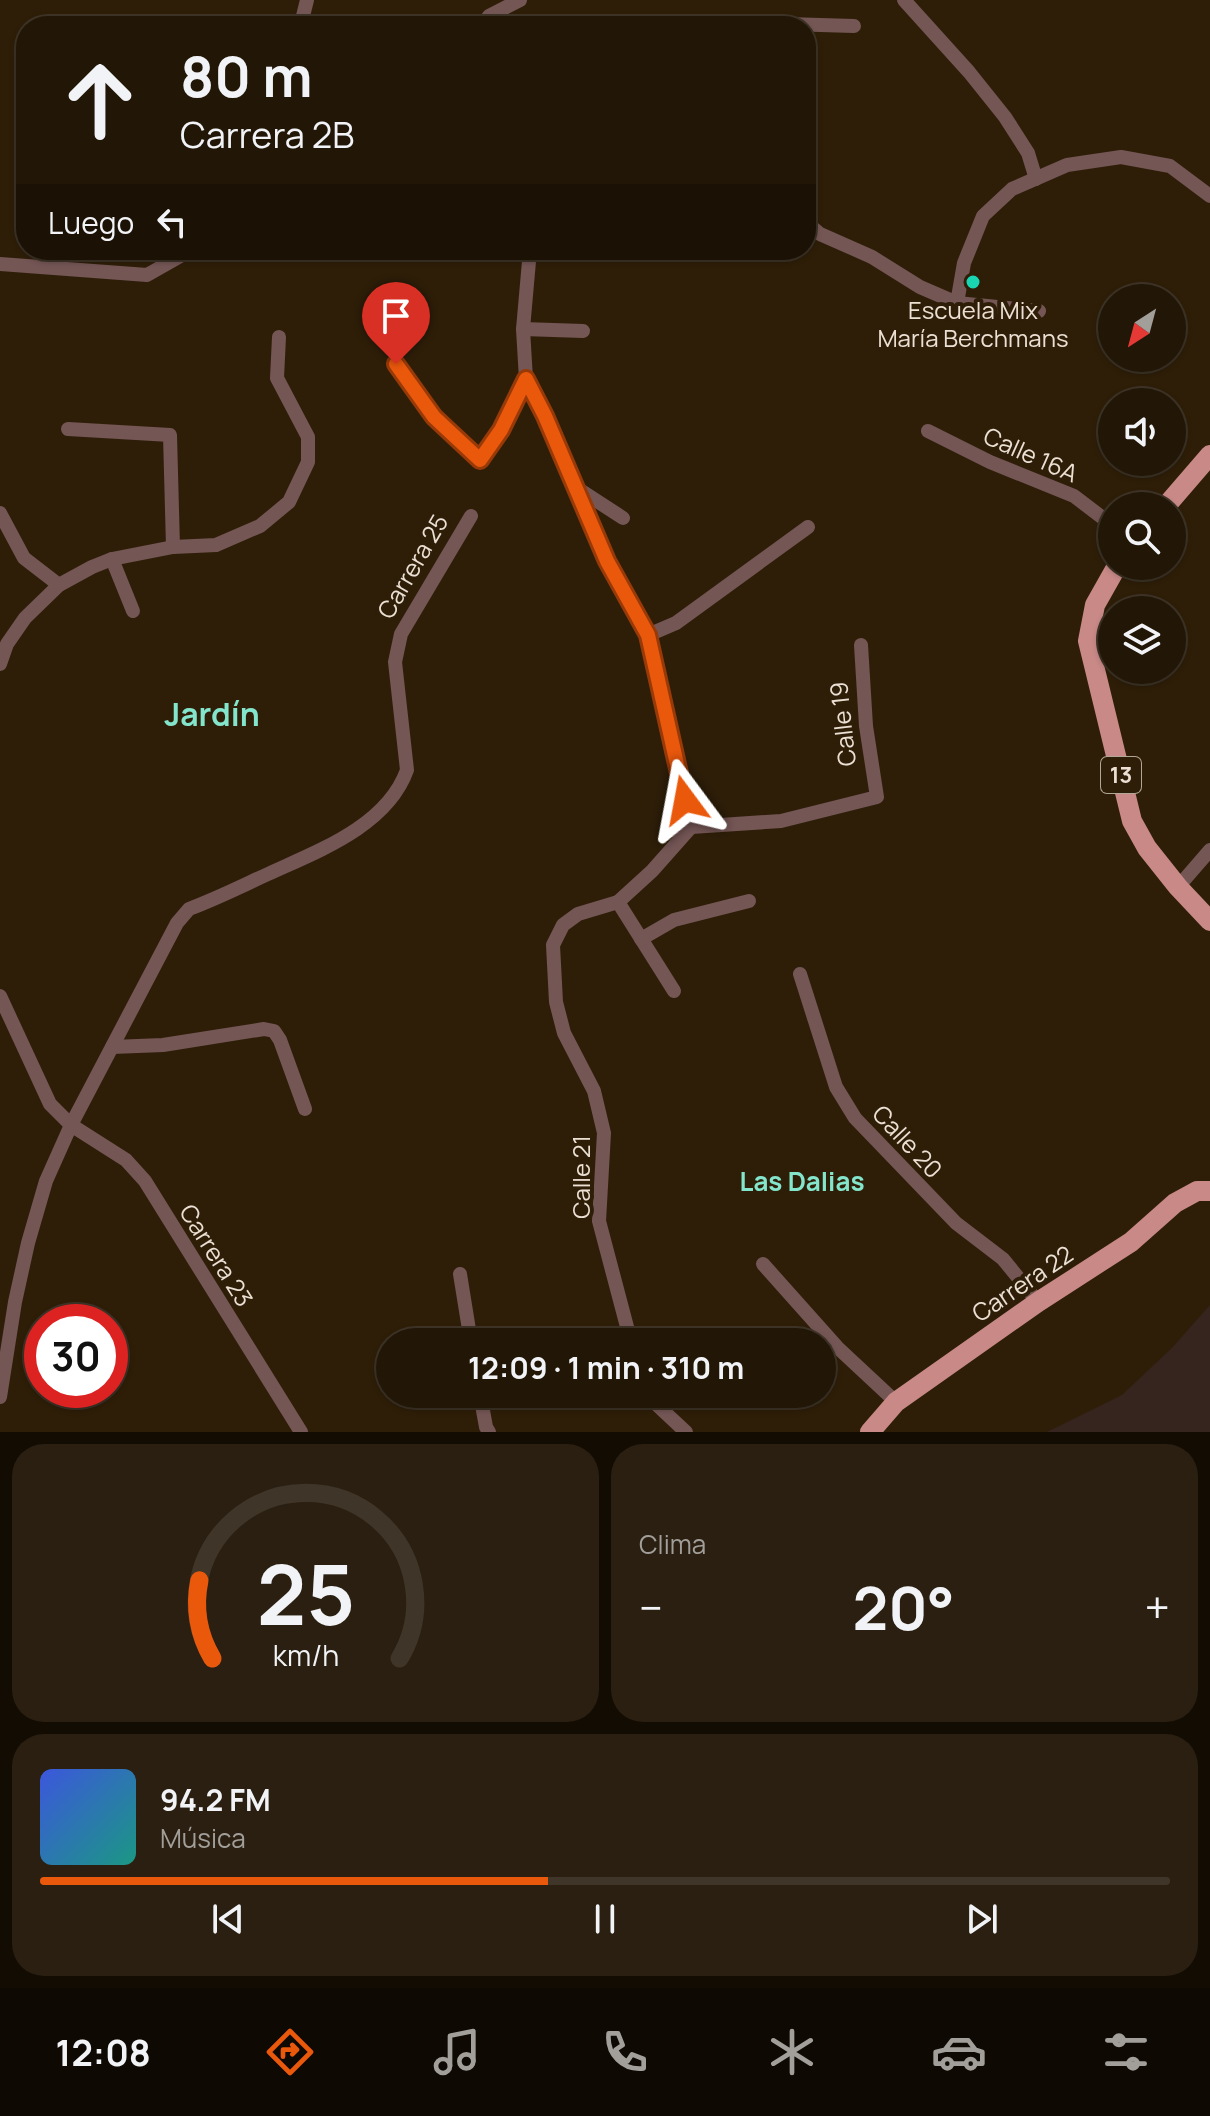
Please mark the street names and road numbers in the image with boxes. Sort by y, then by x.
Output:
street label: Calle 16A [979,419,1083,489]
street label: Carrera 25 [369,508,455,624]
street label: Calle 19 [821,680,863,768]
road number: 13 [1101,757,1141,793]
street label: Calle 20 [866,1097,950,1185]
street label: Calle 21 [564,1135,597,1219]
street label: Carrera 23 [173,1198,261,1312]
street label: Carrera 22 [965,1237,1079,1329]

